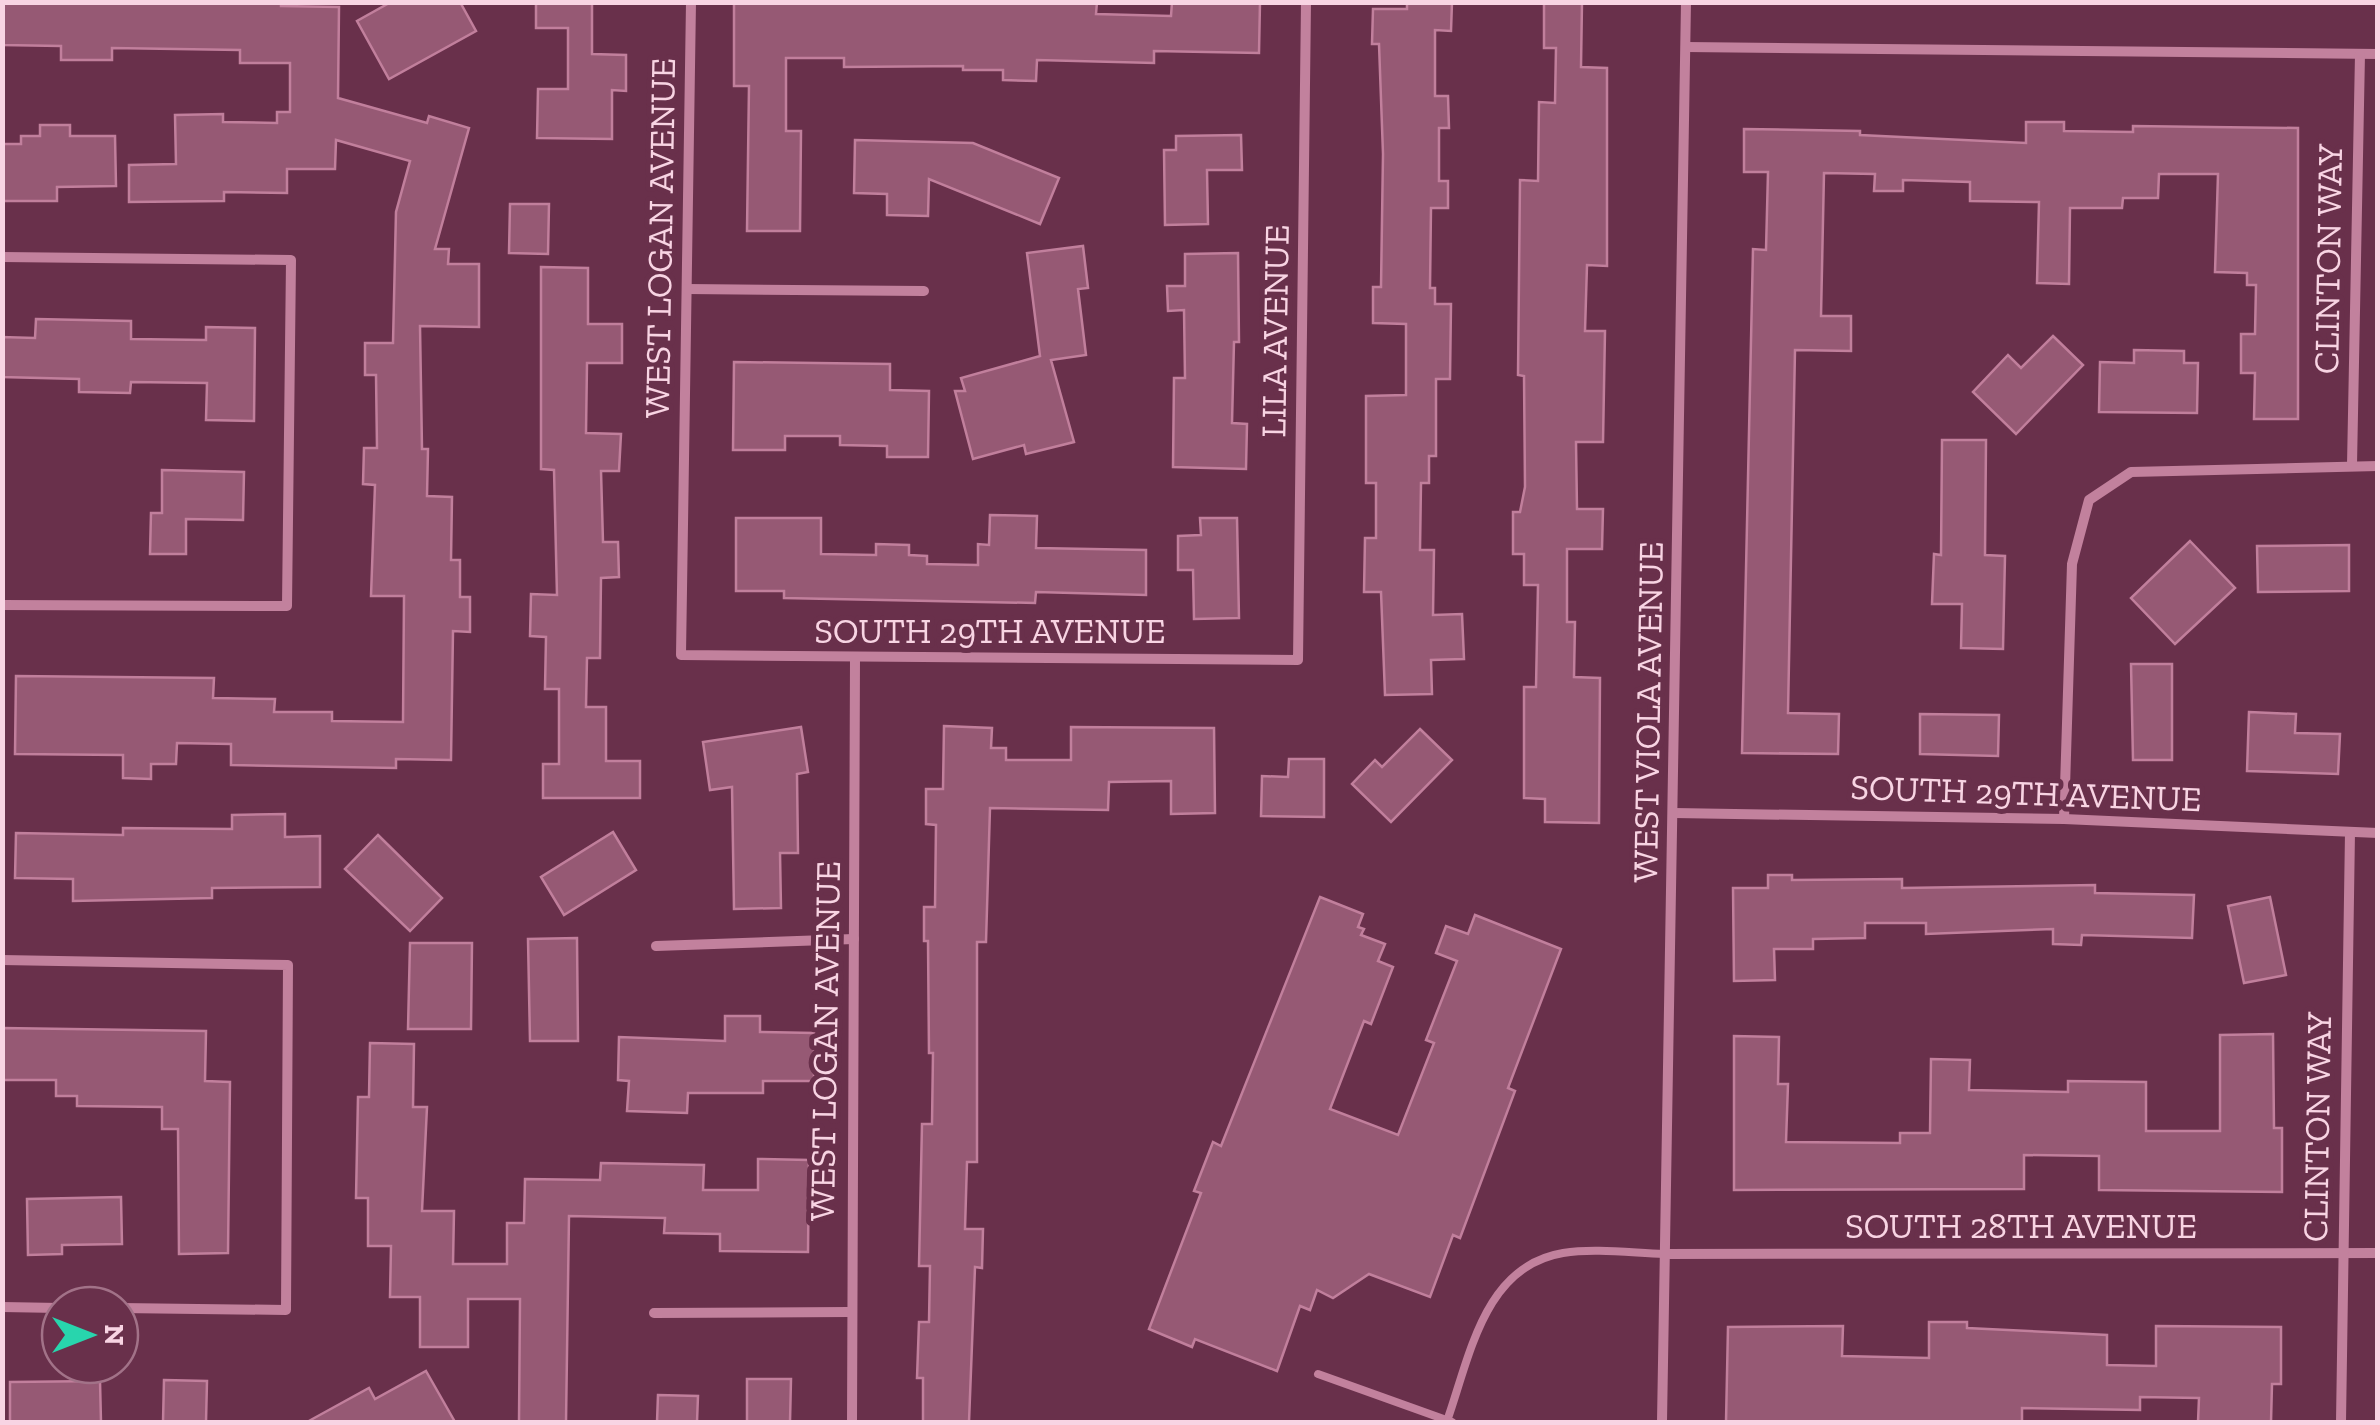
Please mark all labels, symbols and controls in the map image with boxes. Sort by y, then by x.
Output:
street label: WEST LOGAN AVENUE [636,58,684,418]
street label: CLINTON WAY [2305,143,2351,374]
street label: LILA AVENUE [1252,224,1298,438]
street label: WEST VIOLA AVENUE [1624,541,1672,883]
street label: SOUTH 29TH AVENUE [814,610,1166,652]
street label: SOUTH 29TH AVENUE [1850,766,2202,820]
street label: WEST LOGAN AVENUE [801,861,849,1221]
street label: CLINTON WAY [2294,1011,2340,1242]
street label: SOUTH 28TH AVENUE [1845,1205,2197,1247]
north arrow [40,1285,140,1385]
text: N [98,1324,131,1346]

